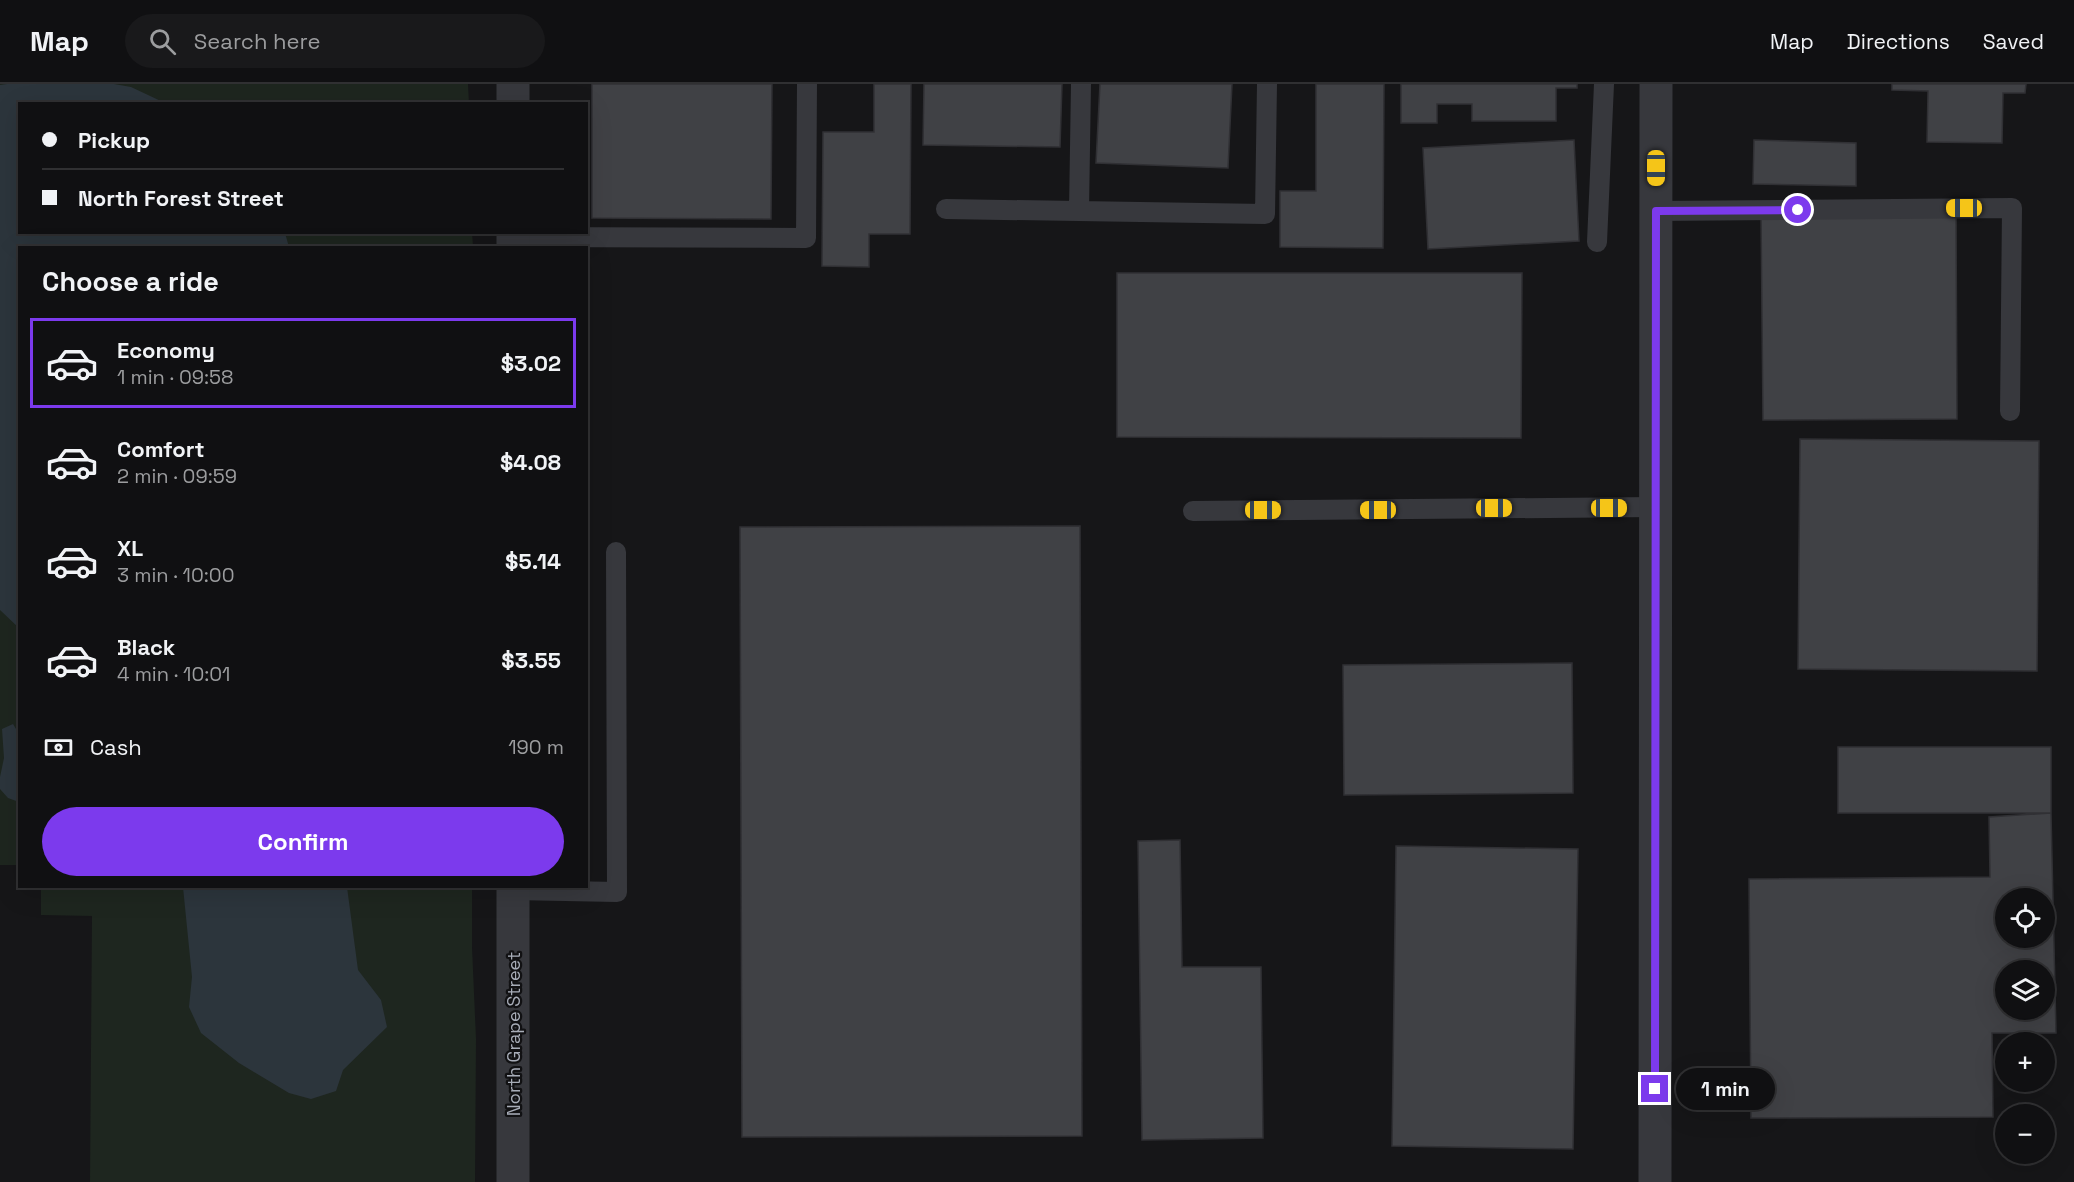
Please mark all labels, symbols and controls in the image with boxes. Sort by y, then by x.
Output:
search box [125,14,545,68]
text: Map [30,23,89,59]
icon: search [146,25,179,58]
text: Search here [194,27,321,55]
text: Map [1770,28,1814,55]
text: Directions [1847,28,1950,55]
text: Saved [1983,28,2044,55]
text: Pickup [78,126,150,154]
car [1647,150,1665,186]
text: North Forest Street [78,184,284,212]
route start [1784,196,1811,223]
car [1946,199,1982,217]
text: Choose a ride [42,264,219,299]
icon: car [45,336,99,390]
text: Economy [117,336,215,364]
text: $3.02 [501,349,561,377]
text: 1 min · 09:58 [117,364,233,390]
icon: car [45,435,99,489]
text: Comfort [117,435,205,463]
text: $4.08 [500,448,561,476]
text: 2 min · 09:59 [117,463,237,489]
car [1476,499,1512,517]
car [1591,499,1627,517]
car [1245,501,1281,519]
car [1360,501,1396,519]
icon: car [45,534,99,588]
text: XL [117,534,143,562]
text: $5.14 [505,547,561,575]
text: 3 min · 10:00 [117,562,234,588]
icon: car [45,633,99,687]
text: Black [117,633,175,661]
text: $3.55 [501,646,561,674]
text: 4 min · 10:01 [117,661,230,687]
icon: cash [42,731,75,764]
text: Cash [90,733,142,761]
text: 190 m [508,734,564,760]
button: Confirm [42,807,564,876]
map controls [1995,888,2055,1164]
button: locate [1995,888,2055,948]
street label: North Grape Street [502,952,525,1116]
button: layers [1995,960,2055,1020]
button: + [1995,1032,2055,1092]
callout: 1 min [1676,1068,1775,1110]
route end [1641,1075,1668,1102]
text: 1 min [1701,1076,1750,1102]
button: − [1995,1104,2055,1164]

